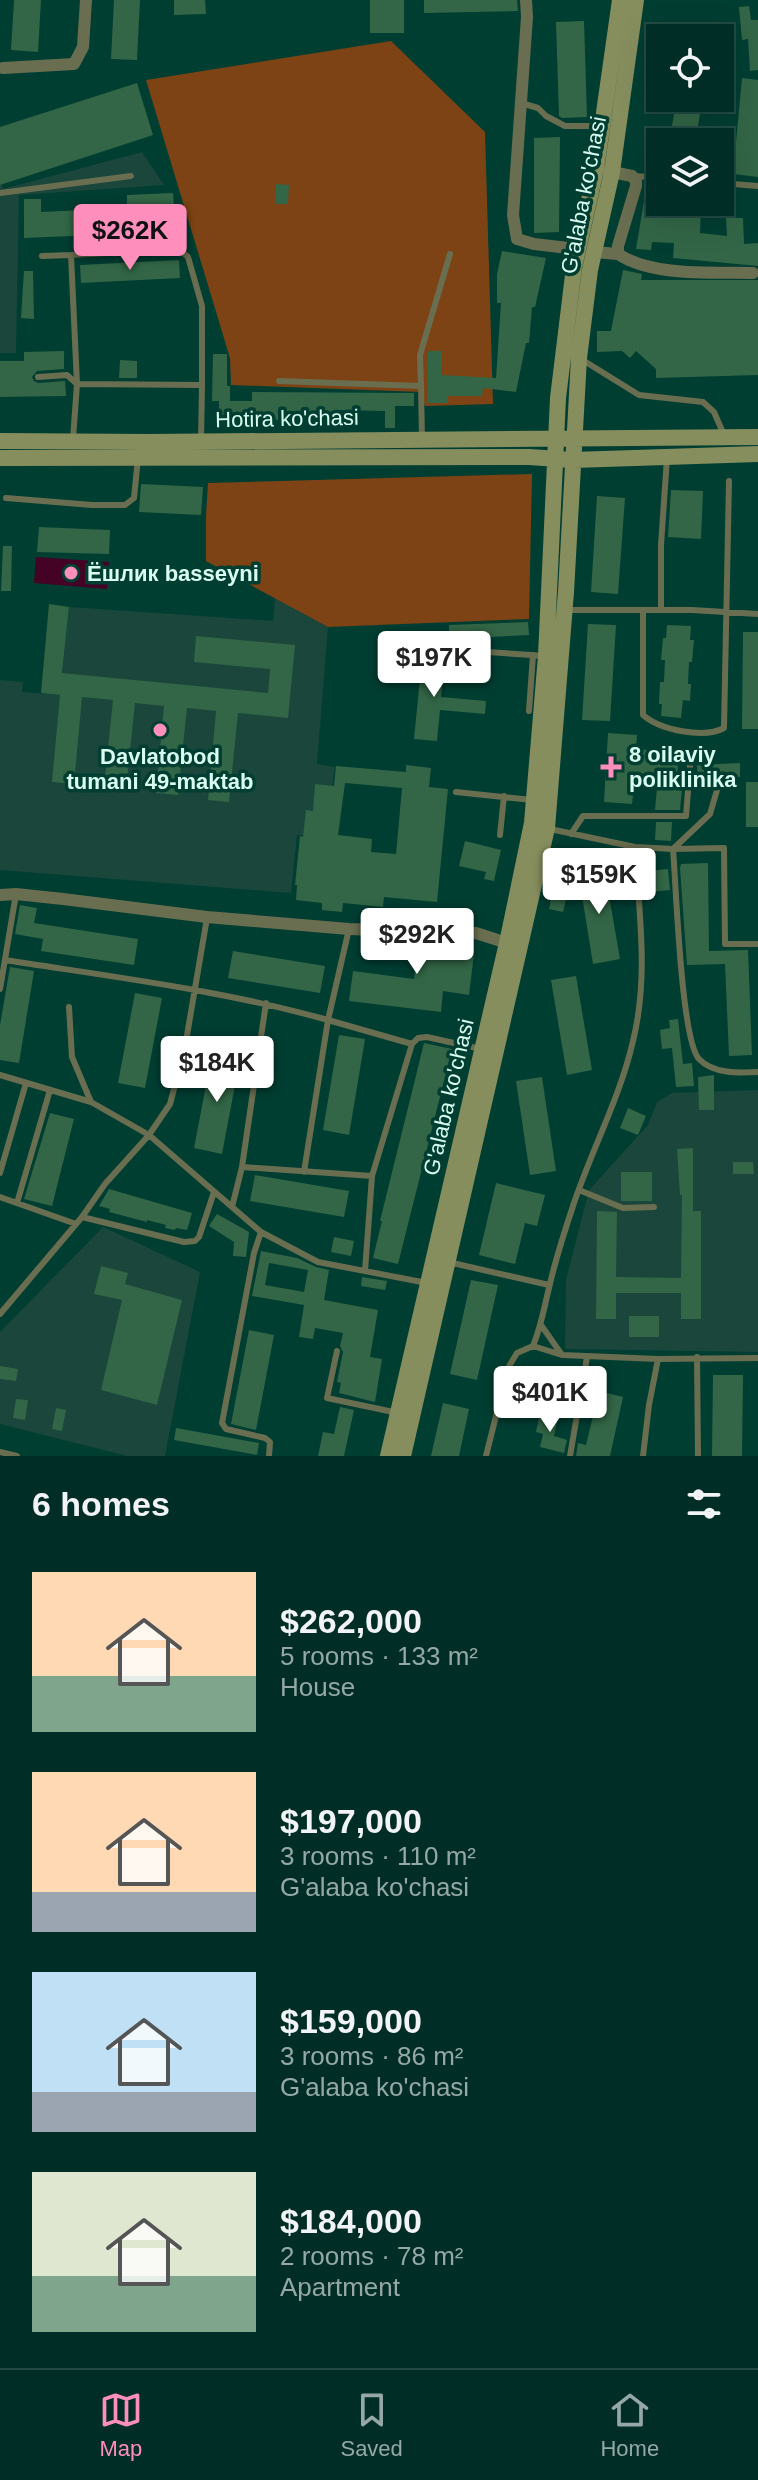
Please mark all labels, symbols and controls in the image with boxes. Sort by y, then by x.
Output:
map controls [646,24,734,216]
button: locate [646,24,734,112]
street label: G'alaba ko'chasi [556,114,611,276]
button: layers [646,128,734,216]
pin: $262K [74,204,186,272]
text: $262K [92,215,168,245]
street label: Hotira ko'chasi [215,405,359,432]
place label: Ёшлик basseyni [87,561,259,586]
marker: Ёшлик basseyni [62,564,80,582]
pin: $197K [378,631,490,699]
text: $197K [396,642,472,672]
marker: Davlatobod tumani 49-maktab [151,721,169,739]
place label: 8 oilaviy poliklinika [629,742,737,792]
place label: Davlatobod tumani 49-maktab [66,744,254,794]
marker: 8 oilaviy poliklinika [600,756,622,778]
pin: $159K [543,848,655,916]
text: $159K [561,859,637,889]
pin: $292K [361,908,473,976]
text: $292K [379,919,455,949]
street label: G'alaba ko'chasi [418,1016,479,1178]
pin: $184K [161,1036,273,1104]
text: $184K [179,1047,255,1077]
pin: $401K [494,1366,606,1434]
text: $401K [512,1377,588,1407]
icon: filters [682,1482,726,1526]
text: 6 homes [32,1485,170,1523]
text: $262,000 [280,1602,422,1640]
icon: home [96,1604,192,1700]
text: 5 rooms · 133 m² [280,1641,478,1671]
text: House [280,1672,355,1702]
text: $197,000 [280,1802,422,1840]
icon: home [96,1804,192,1900]
text: 3 rooms · 110 m² [280,1841,476,1871]
text: G'alaba ko'chasi [280,1872,469,1902]
text: $159,000 [280,2002,422,2040]
icon: home [96,2004,192,2100]
text: 3 rooms · 86 m² [280,2041,464,2071]
text: G'alaba ko'chasi [280,2072,469,2102]
text: $184,000 [280,2202,422,2240]
icon: home [96,2204,192,2300]
text: 2 rooms · 78 m² [280,2241,464,2271]
text: Apartment [280,2272,400,2302]
tab: Map [99,2388,143,2462]
tab: Saved [340,2388,403,2462]
tab: Home [600,2388,659,2462]

